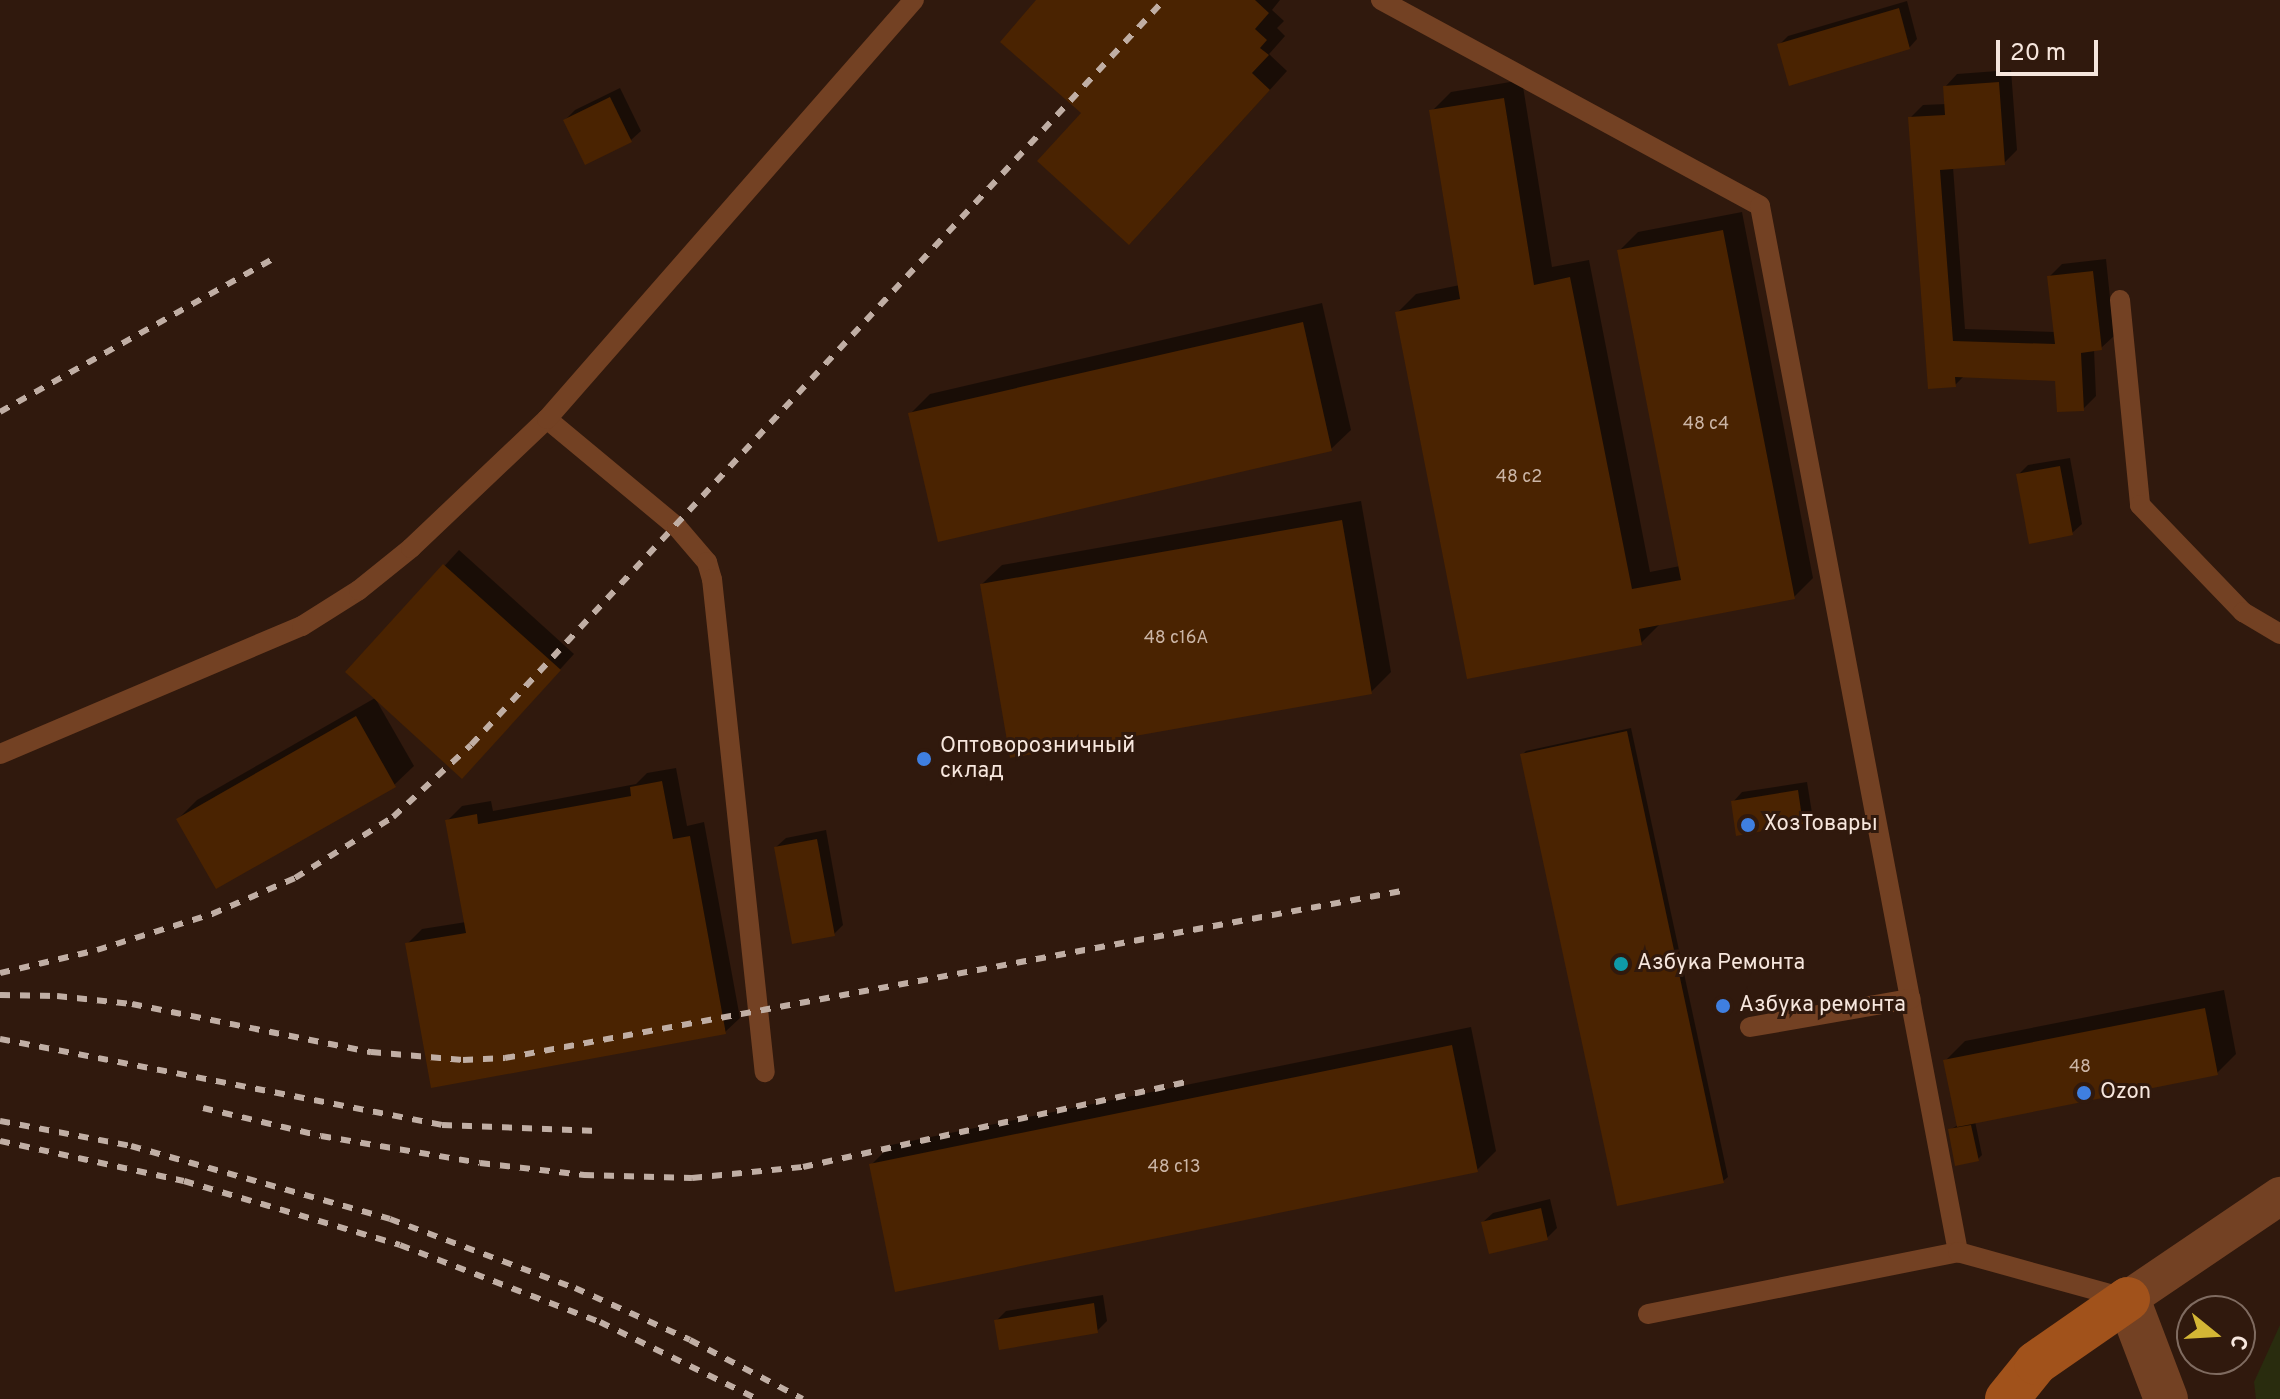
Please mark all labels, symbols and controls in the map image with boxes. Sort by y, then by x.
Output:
scale bar [2000,24,2102,74]
text: 20 m [2010,39,2066,69]
house number: 48 с4 [1683,414,1729,436]
house number: 48 с2 [1496,467,1542,489]
house number: 48 с16А [1144,628,1208,650]
place label: Оптоворозничный склад [940,733,1135,784]
marker: Оптоворозничный склад [915,750,933,768]
place label: ХозТовары [1764,812,1878,838]
marker: ХозТовары [1739,816,1757,834]
place label: Азбука Ремонта [1637,951,1805,977]
marker: Азбука Ремонта [1612,955,1630,973]
place label: Азбука ремонта [1739,993,1906,1019]
marker: Азбука ремонта [1714,997,1732,1015]
house number: 48 [2069,1057,2091,1079]
place label: Ozon [2100,1080,2151,1106]
marker: Ozon [2075,1084,2093,1102]
house number: 48 с13 [1148,1157,1200,1179]
north arrow [2176,1295,2256,1375]
text: С [2222,1331,2252,1353]

